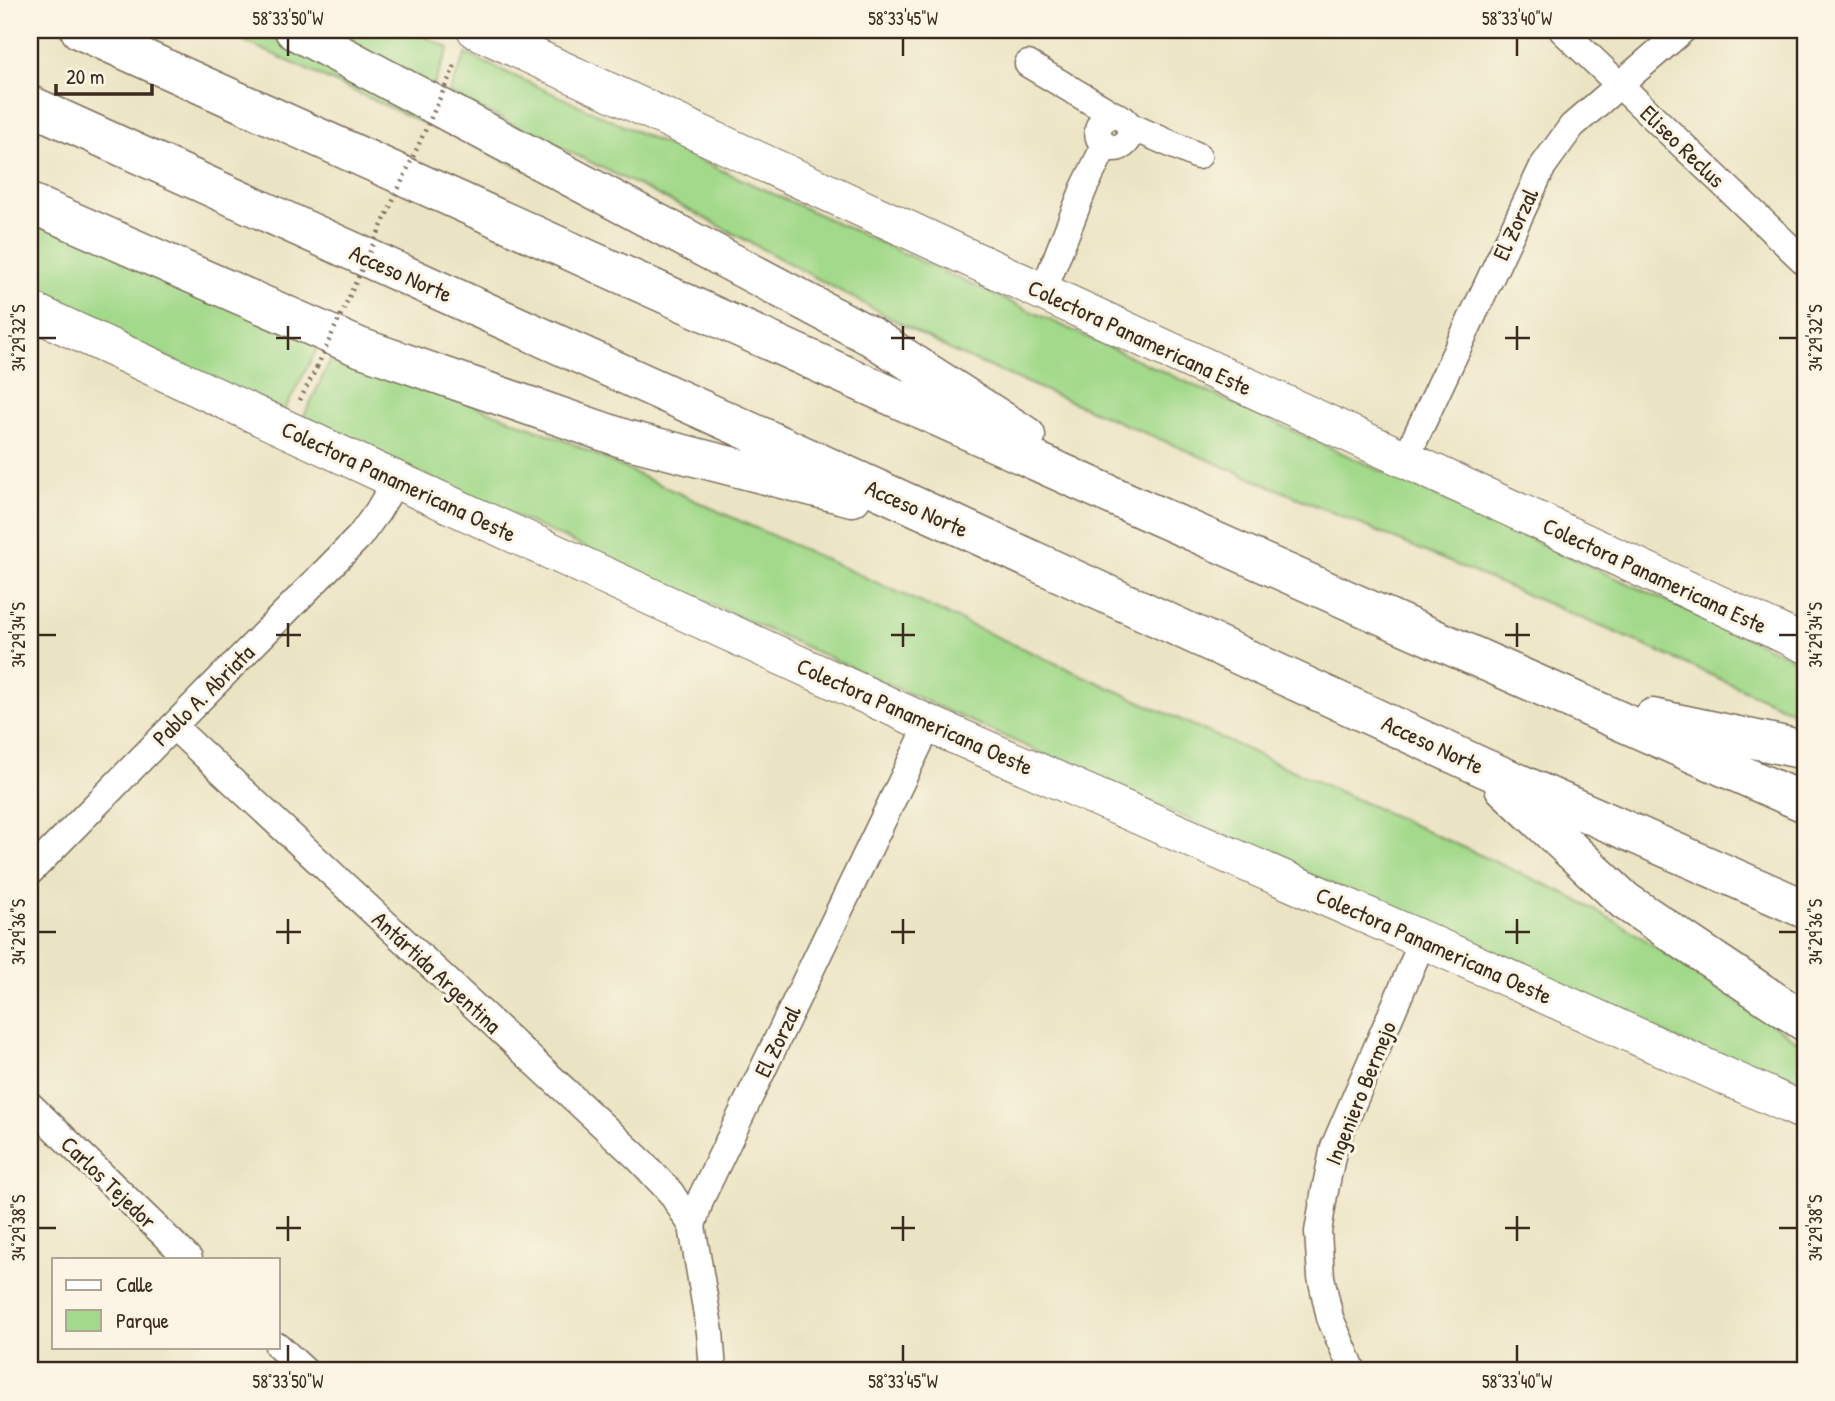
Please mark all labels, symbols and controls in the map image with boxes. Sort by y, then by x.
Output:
text: 58°33'50"W [253,6,323,31]
text: 58°33'45"W [868,6,938,31]
text: 58°33'40"W [1482,6,1552,31]
scale bar [56,52,152,96]
text: 20 m [66,62,104,91]
street label: Eliseo Reclus [1634,98,1732,194]
street label: El Zorzal [1485,182,1546,265]
street label: Acceso Norte [345,237,457,309]
street label: Colectora Panamericana Este [1023,272,1257,402]
text: 34°29'32"S [6,304,31,372]
text: 34°29'32"S [1803,304,1828,372]
street label: Colectora Panamericana Oeste [277,413,521,549]
street label: Acceso Norte [861,472,973,544]
street label: Colectora Panamericana Este [1538,510,1772,640]
text: 34°29'34"S [6,602,31,668]
text: 34°29'34"S [1803,602,1828,668]
street label: Pablo A. Abriata [145,637,261,753]
street label: Colectora Panamericana Oeste [792,650,1038,782]
street label: Acceso Norte [1377,707,1489,781]
street label: Colectora Panamericana Oeste [1311,879,1557,1011]
text: 34°29'36"S [6,899,31,965]
text: 34°29'36"S [1803,899,1828,965]
street label: Antártida Argentina [366,904,508,1040]
street label: El Zorzal [746,999,808,1082]
street label: Ingeniero Bermejo [1317,1017,1403,1169]
street label: Carlos Tejedor [55,1129,164,1235]
text: 34°29'38"S [6,1195,31,1261]
text: 34°29'38"S [1803,1195,1828,1261]
legend [52,1258,280,1348]
text: Calle [116,1270,153,1299]
text: Parque [116,1306,169,1335]
text: 58°33'50"W [253,1369,323,1394]
text: 58°33'45"W [868,1369,938,1394]
text: 58°33'40"W [1482,1369,1552,1394]

